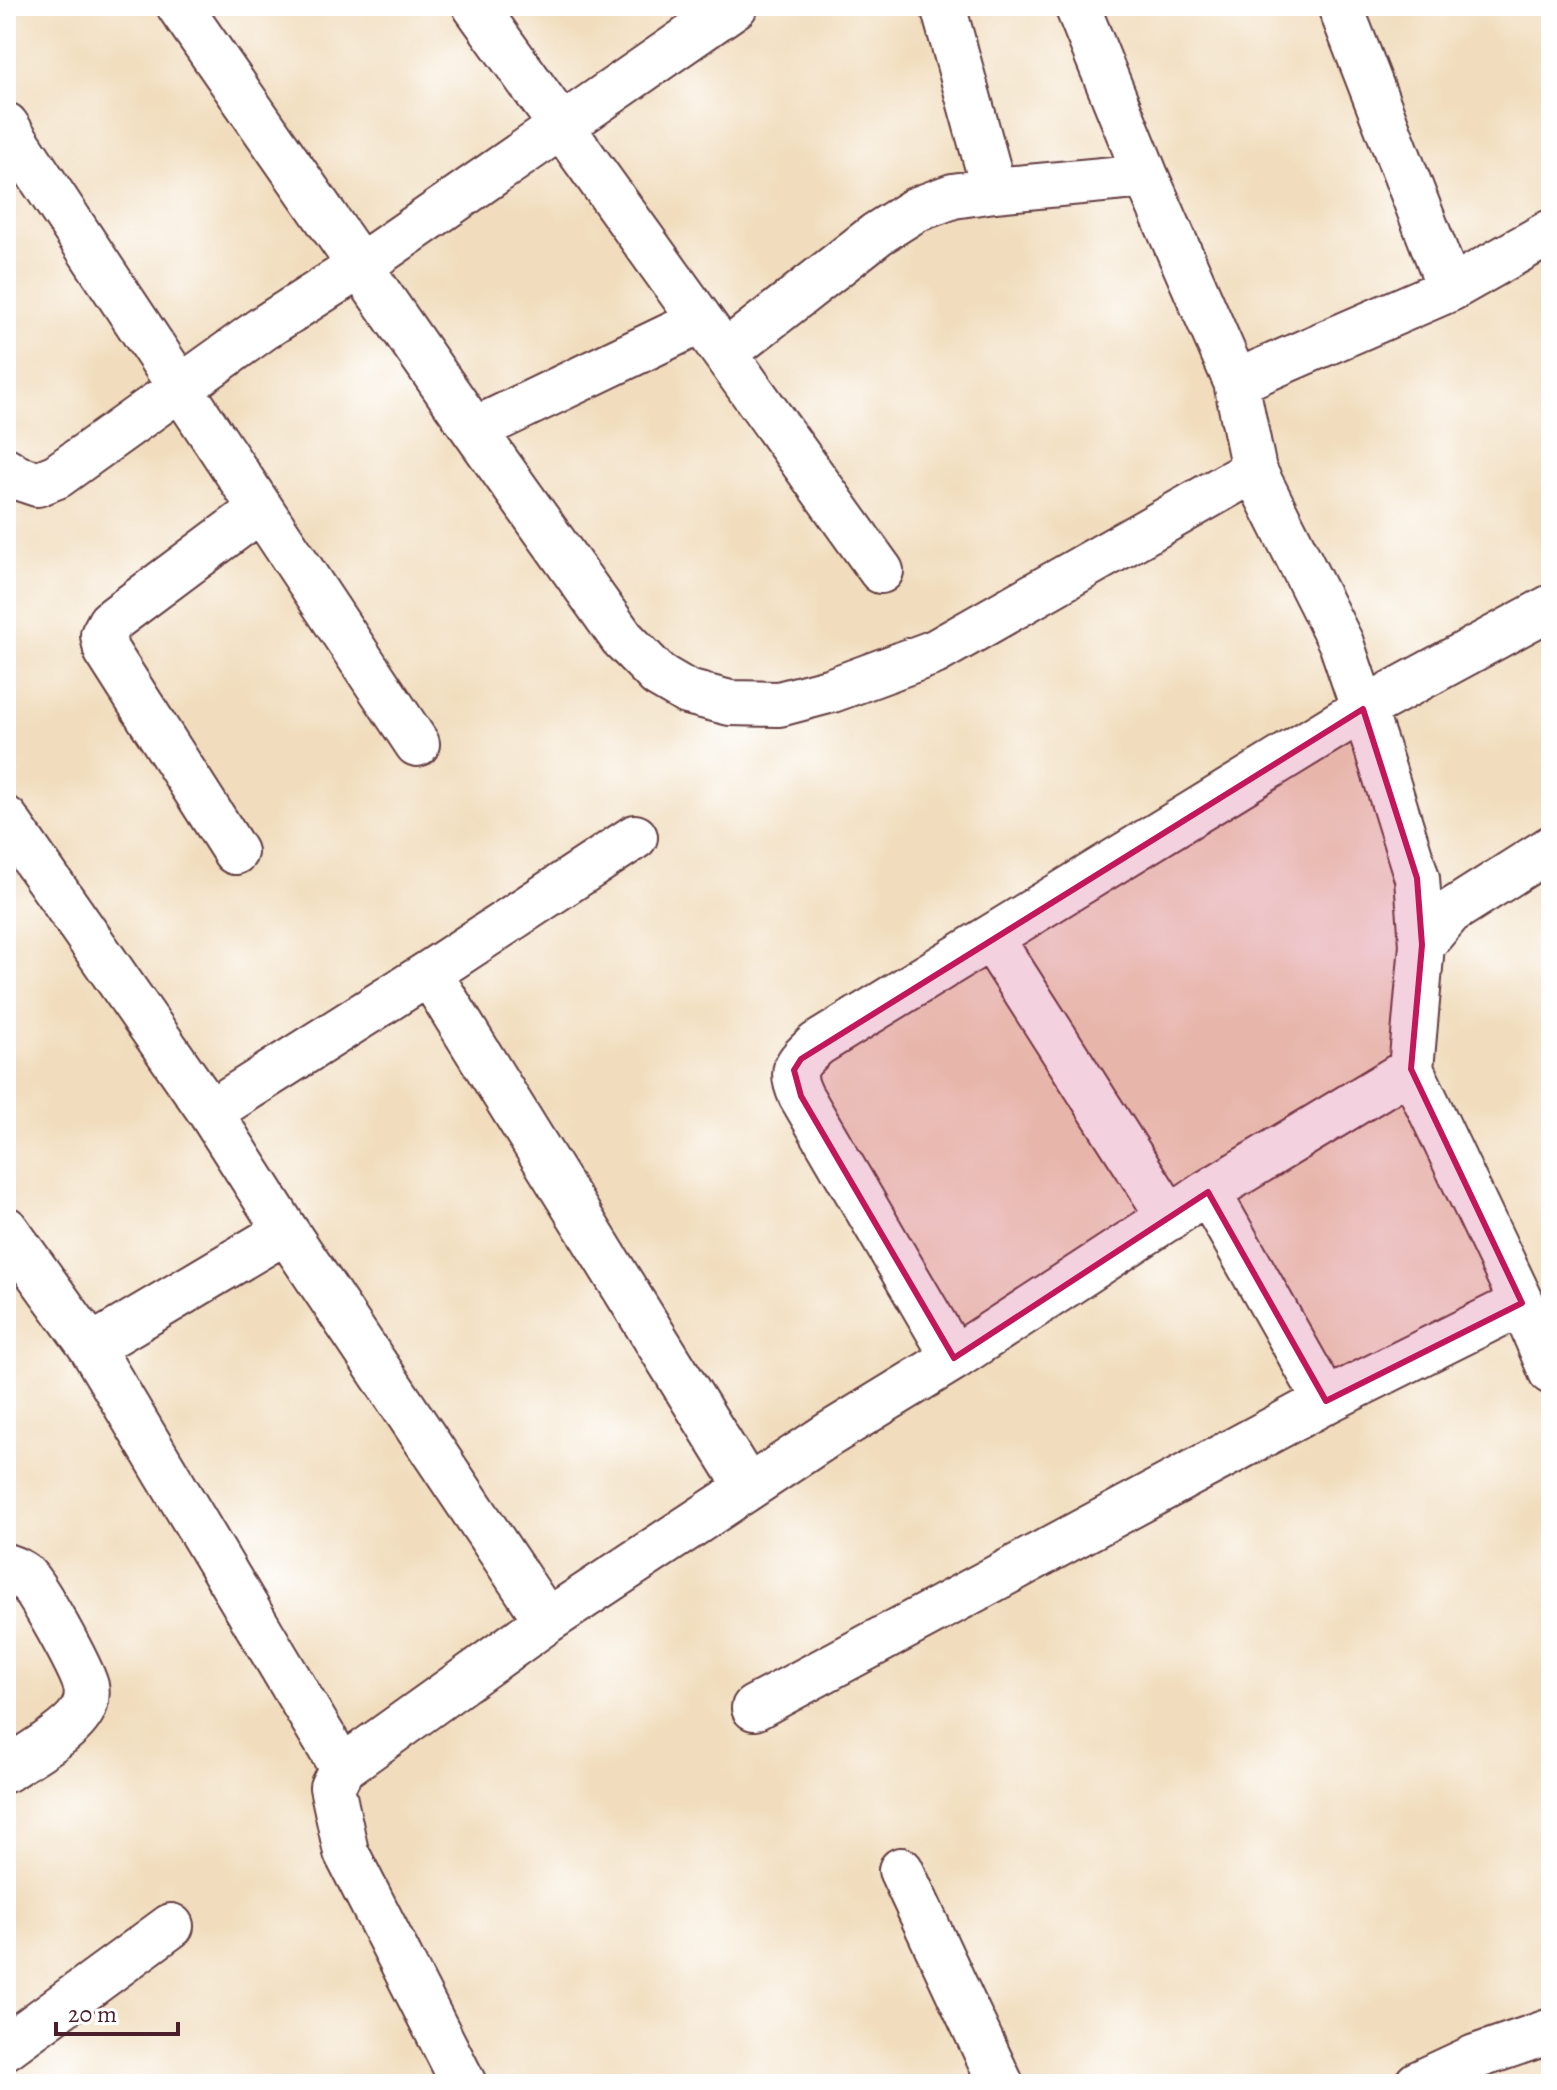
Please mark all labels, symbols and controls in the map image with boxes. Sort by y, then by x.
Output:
scale bar [56,1986,178,2036]
text: 20 m [68,1998,117,2030]

